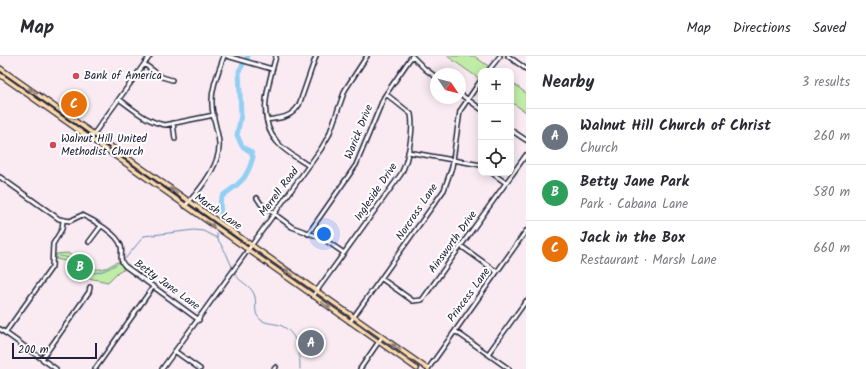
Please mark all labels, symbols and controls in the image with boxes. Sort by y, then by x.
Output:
text: Map [20,13,54,43]
text: Map [686,17,711,39]
text: Directions [733,17,791,39]
text: Saved [813,17,846,39]
place label: Bank of America [84,67,162,85]
north arrow [430,68,466,104]
map controls [478,68,514,176]
button: + [478,68,514,104]
text: Nearby [542,69,594,96]
marker: Bank of America [71,71,81,81]
text: 3 results [802,72,850,93]
one-way arrow [28,87,39,95]
pin: C [61,89,87,119]
street label: Warick Drive [340,102,378,162]
button: − [478,104,514,140]
text: Walnut Hill Church of Christ [580,114,771,138]
text: A [551,126,559,147]
text: 260 m [813,126,850,147]
place label: Walnut Hill United Methodist Church [61,130,147,161]
text: Church [580,138,618,159]
marker: Walnut Hill United Methodist Church [48,140,58,150]
button: locate [478,140,514,176]
street label: Ingleside Drive [350,159,402,225]
street label: Merrell Road [254,163,304,220]
text: Betty Jane Park [580,170,689,194]
street label: Norcross Lane [391,180,443,244]
text: B [551,182,559,203]
text: 580 m [813,182,850,203]
one-way arrow [168,187,179,195]
street label: Marsh Lane [191,189,246,235]
text: Park · Cabana Lane [580,194,688,215]
street label: Ainsworth Drive [424,207,482,277]
one-way arrow [204,220,215,228]
your location [314,224,334,244]
text: Jack in the Box [580,226,685,250]
text: C [551,238,559,259]
text: 660 m [813,238,850,259]
text: Restaurant · Marsh Lane [580,250,717,271]
pin: B [67,252,93,282]
street label: Betty Jane Lane [130,255,204,315]
street label: Princess Lane [443,264,495,326]
one-way arrow [284,268,294,276]
one-way arrow [320,301,331,309]
pin: A [298,328,324,358]
scale bar [12,341,97,360]
text: 200 m [18,341,49,359]
one-way arrow [391,343,401,351]

